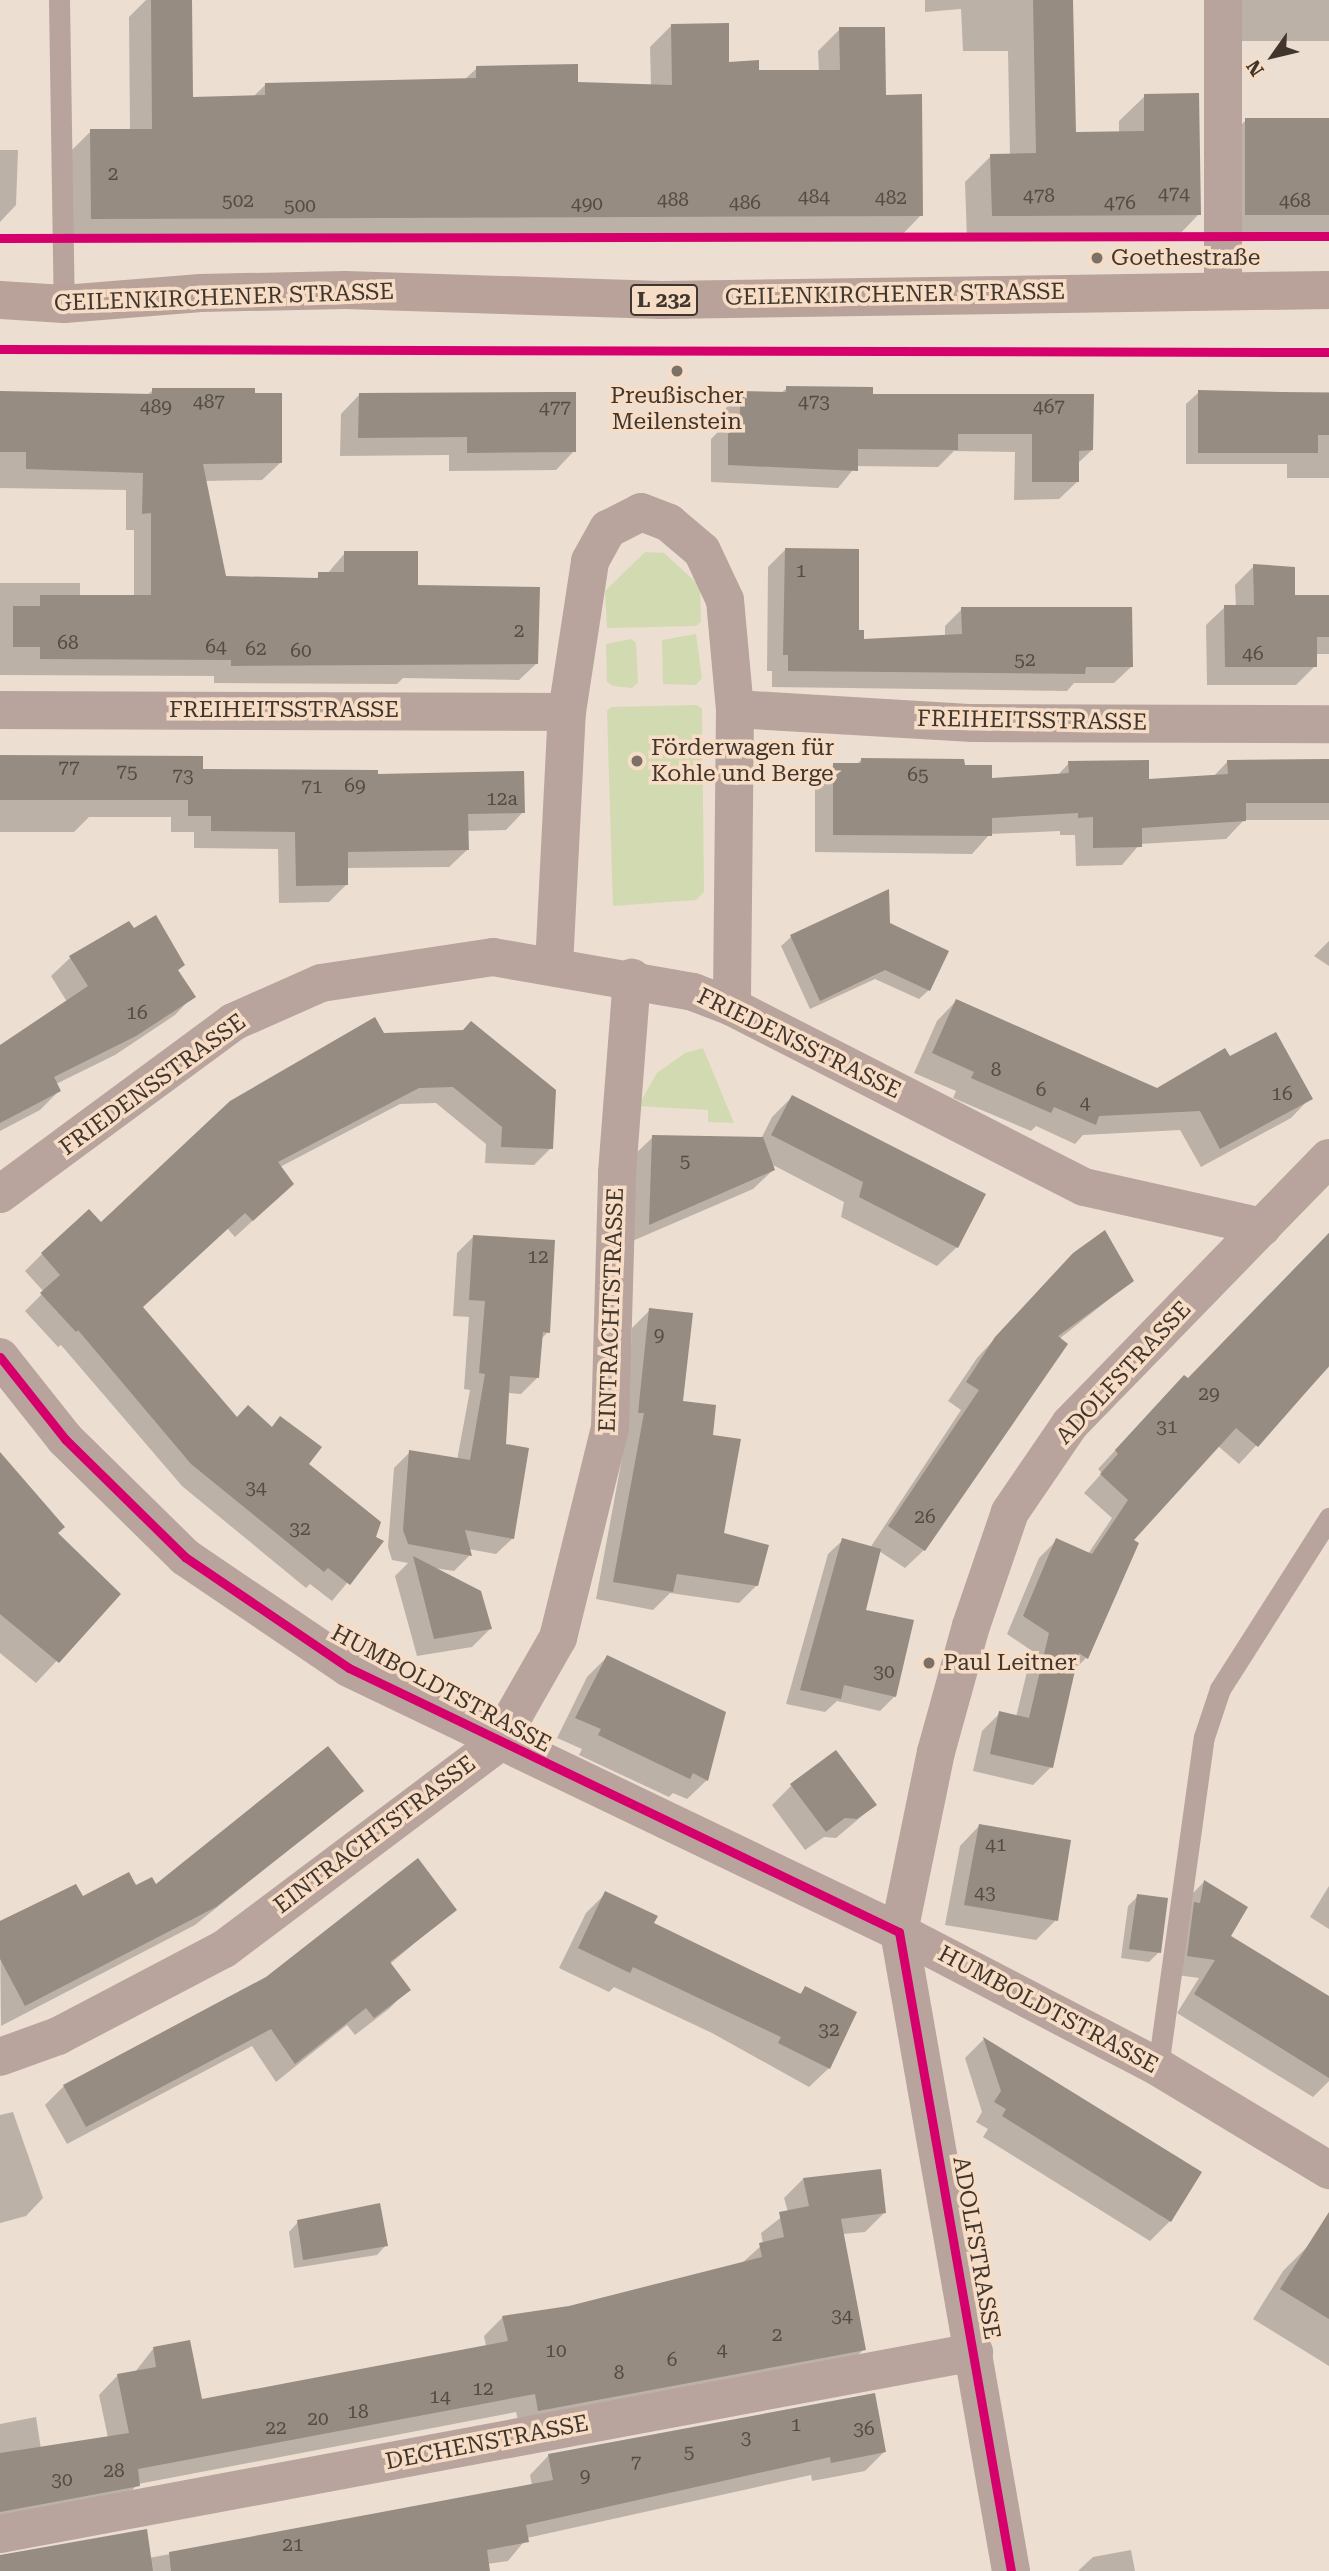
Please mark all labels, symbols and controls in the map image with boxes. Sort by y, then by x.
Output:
north arrow [1238,21,1308,91]
text: N [1242,56,1269,81]
house number: 2 [108,163,118,185]
house number: 474 [1158,183,1190,205]
house number: 478 [1023,185,1055,207]
house number: 484 [798,186,830,208]
house number: 482 [875,187,907,209]
house number: 488 [657,189,689,211]
house number: 502 [222,190,254,212]
house number: 468 [1279,190,1311,212]
house number: 486 [729,192,761,214]
house number: 476 [1104,192,1136,214]
house number: 490 [571,193,603,215]
house number: 500 [284,195,316,217]
place label: Goethestraße [1111,244,1260,272]
marker: Goethestraße [1089,250,1105,266]
street label: GEILENKIRCHENER STRASSE [53,278,395,318]
street label: GEILENKIRCHENER STRASSE [725,278,1065,312]
road number: L 232 [629,282,699,318]
marker: Preußischer Meilenstein [669,363,685,379]
place label: Preußischer Meilenstein [610,382,744,436]
house number: 487 [193,391,225,413]
house number: 473 [798,391,830,413]
house number: 489 [140,396,172,418]
house number: 467 [1033,396,1065,418]
house number: 477 [539,397,571,419]
house number: 1 [796,560,806,582]
house number: 2 [514,620,524,642]
house number: 68 [57,632,79,654]
house number: 64 [205,636,227,658]
house number: 62 [245,638,267,660]
house number: 60 [290,640,312,662]
house number: 46 [1242,643,1264,665]
house number: 52 [1014,649,1036,671]
street label: FREIHEITSSTRASSE [169,696,399,724]
street label: FREIHEITSSTRASSE [917,705,1147,737]
place label: Förderwagen für Kohle und Berge [651,734,834,788]
marker: Förderwagen für Kohle und Berge [629,753,645,769]
house number: 77 [58,757,80,779]
house number: 75 [116,761,138,783]
house number: 65 [907,764,929,786]
house number: 73 [172,765,194,787]
house number: 69 [344,775,366,797]
house number: 71 [301,776,323,798]
house number: 12a [486,788,518,810]
street label: FRIEDENSSTRASSE [693,983,905,1105]
house number: 16 [126,1002,148,1024]
street label: FRIEDENSSTRASSE [55,1008,251,1162]
house number: 8 [991,1059,1001,1081]
house number: 6 [1036,1079,1046,1101]
house number: 16 [1271,1083,1293,1105]
house number: 4 [1080,1092,1090,1114]
house number: 5 [680,1150,690,1172]
street label: EINTRACHTSTRASSE [594,1187,630,1433]
house number: 12 [527,1246,549,1268]
street label: ADOLFSTRASSE [1051,1296,1197,1450]
house number: 9 [654,1324,664,1346]
house number: 29 [1198,1383,1220,1405]
house number: 31 [1156,1416,1178,1438]
house number: 34 [245,1477,267,1499]
house number: 26 [914,1506,936,1528]
house number: 32 [289,1518,311,1540]
street label: HUMBOLDTSTRASSE [326,1619,556,1759]
place label: Paul Leitner [943,1649,1077,1677]
marker: Paul Leitner [921,1655,937,1671]
house number: 30 [873,1661,895,1683]
street label: EINTRACHTSTRASSE [269,1750,481,1920]
house number: 41 [985,1834,1007,1856]
house number: 43 [974,1882,996,1904]
street label: HUMBOLDTSTRASSE [933,1940,1163,2080]
house number: 32 [818,2019,840,2041]
street label: ADOLFSTRASSE [946,2154,1006,2342]
house number: 34 [831,2305,853,2327]
house number: 2 [772,2324,782,2346]
house number: 4 [717,2339,727,2361]
house number: 10 [545,2340,567,2362]
house number: 6 [667,2349,677,2371]
house number: 8 [614,2362,624,2384]
house number: 12 [472,2378,494,2400]
house number: 14 [429,2386,451,2408]
house number: 18 [347,2401,369,2423]
house number: 20 [307,2408,329,2430]
street label: DECHENSTRASSE [383,2410,591,2476]
house number: 1 [791,2414,801,2436]
house number: 22 [265,2417,287,2439]
house number: 36 [853,2418,875,2440]
house number: 3 [741,2427,751,2449]
house number: 5 [684,2441,694,2463]
house number: 7 [631,2452,641,2474]
house number: 28 [103,2460,125,2482]
house number: 9 [580,2465,590,2487]
house number: 30 [51,2469,73,2491]
house number: 21 [282,2534,304,2556]

